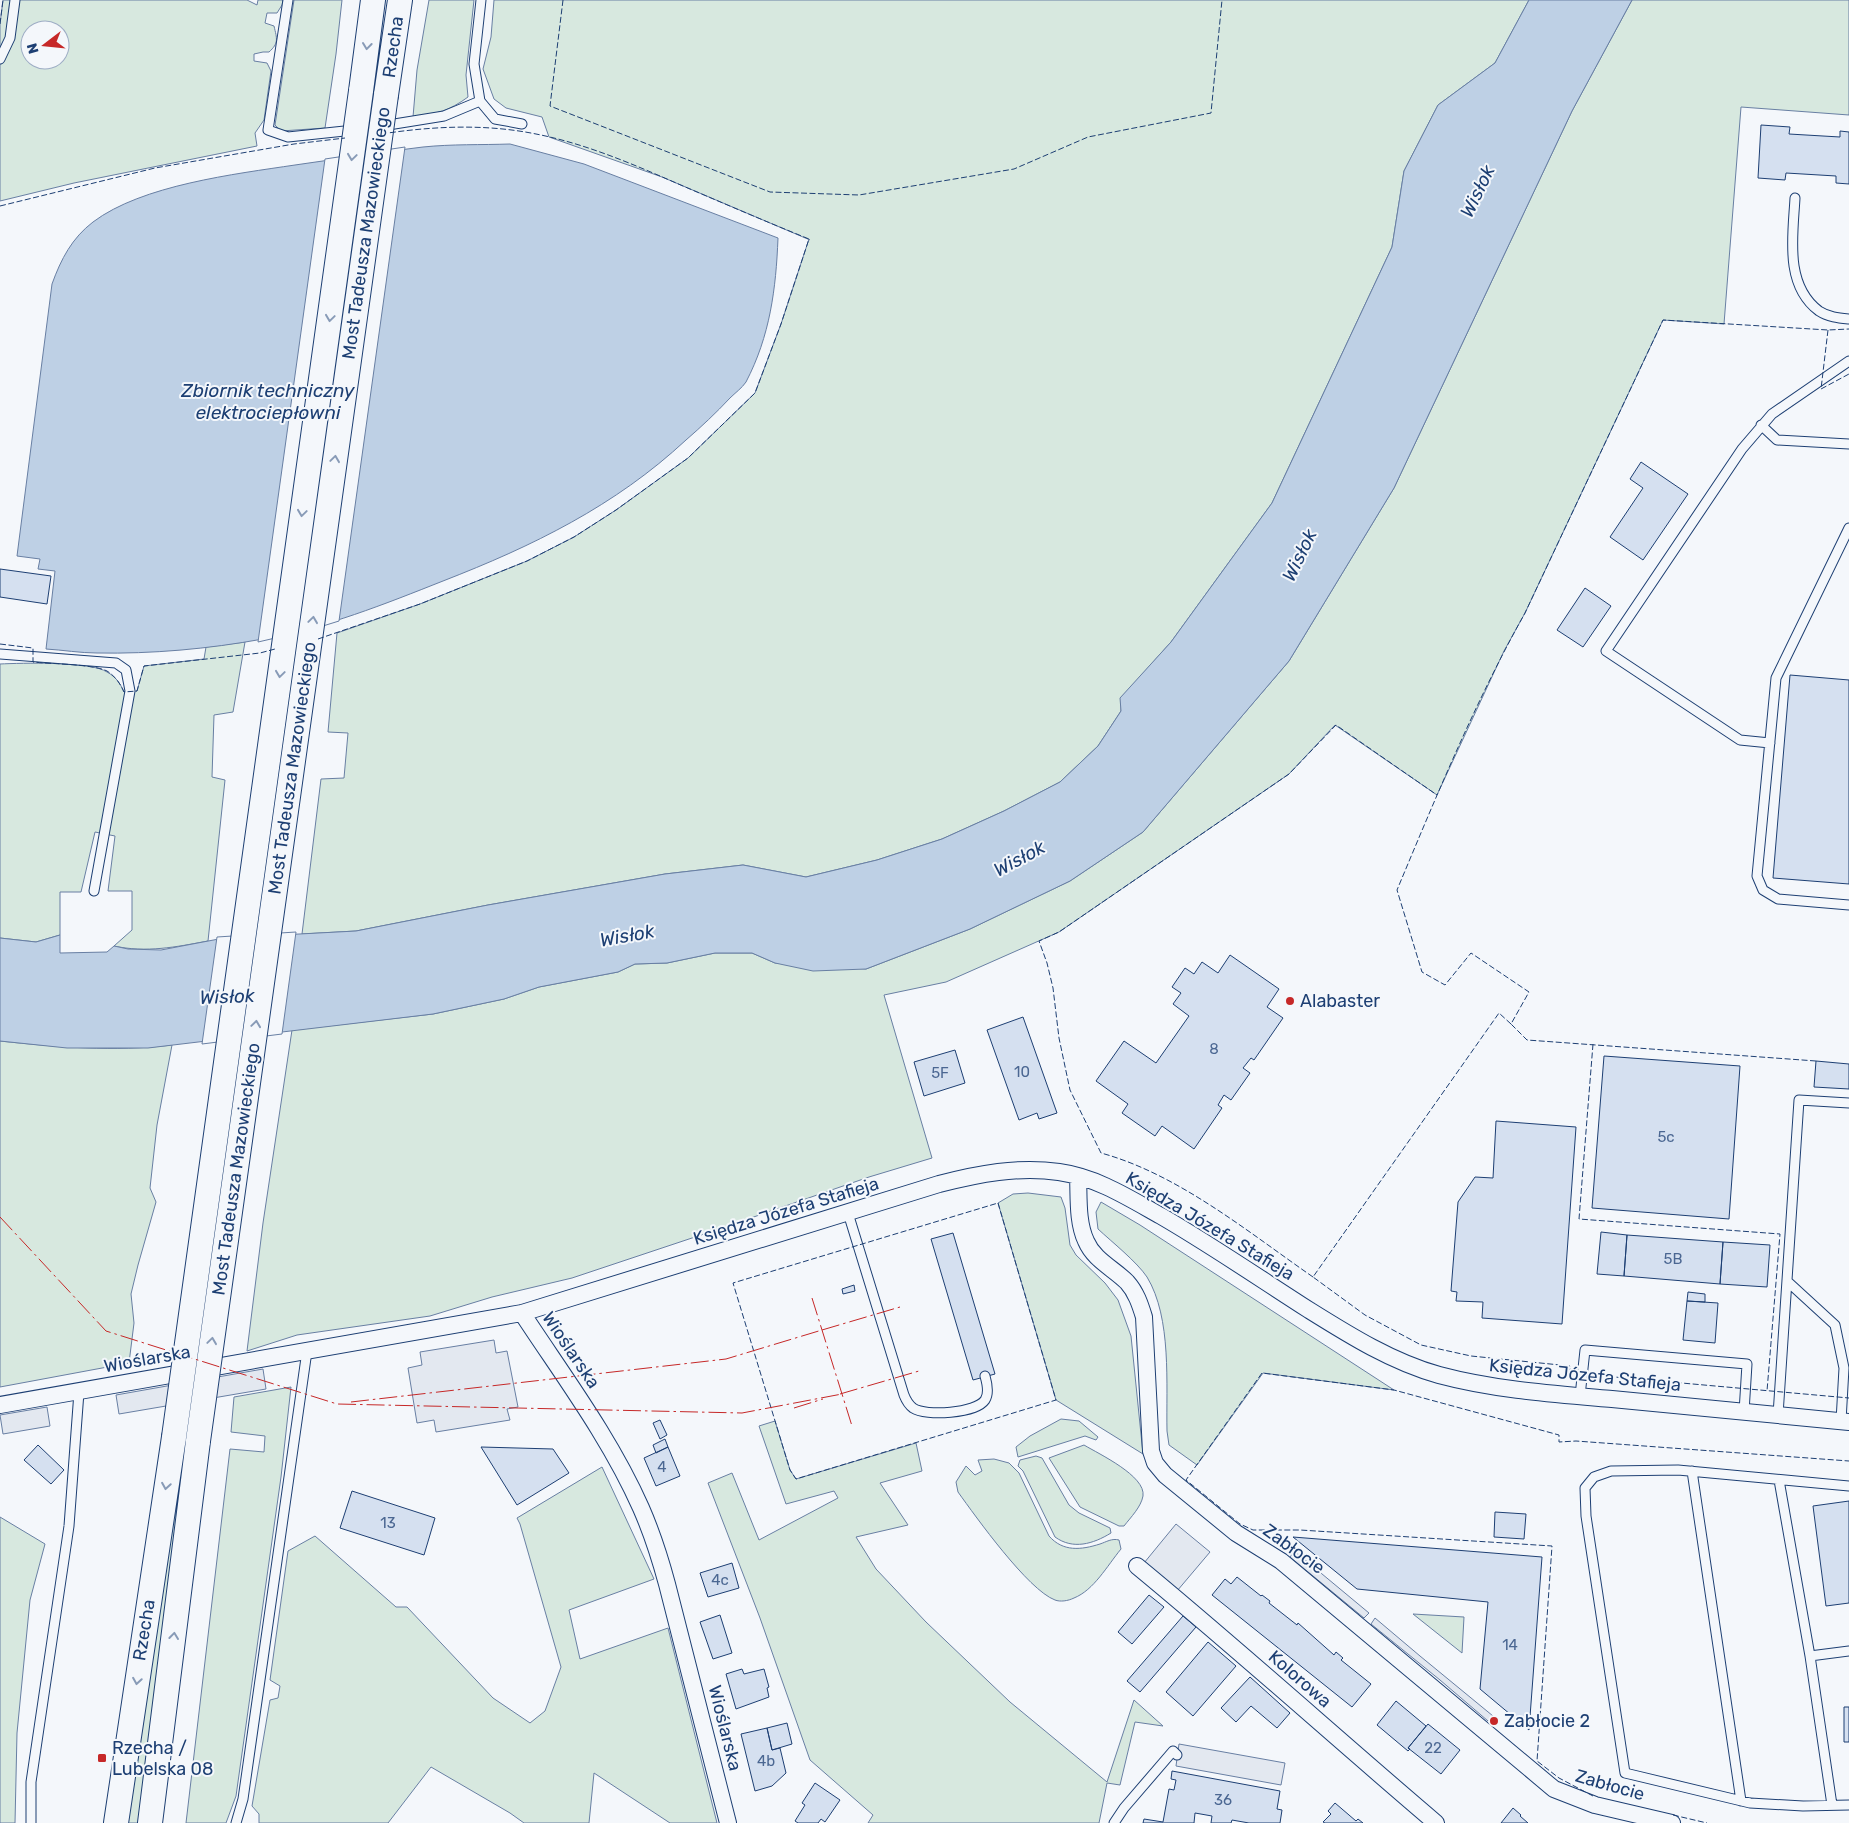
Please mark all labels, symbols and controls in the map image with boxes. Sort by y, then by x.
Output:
street label: Rzecha [378,15,408,79]
north arrow [20,20,70,70]
text: N [23,41,43,56]
one-way arrow [362,42,373,50]
street label: Most Tadeusza Mazowieckiego [337,105,395,361]
one-way arrow [347,153,358,161]
water label: Wisłok [1455,161,1500,221]
one-way arrow [325,313,335,322]
water label: Zbiornik techniczny elektrociepłowni [180,379,355,424]
one-way arrow [329,455,340,463]
one-way arrow [298,509,308,518]
water label: Wisłok [1277,525,1322,585]
one-way arrow [307,616,317,625]
street label: Most Tadeusza Mazowieckiego [263,640,321,896]
one-way arrow [275,671,286,679]
water label: Wisłok [989,835,1049,882]
water label: Wisłok [598,919,656,952]
water label: Wisłok [199,984,255,1009]
place label: Alabaster [1300,990,1380,1012]
marker: Alabaster [1284,995,1296,1007]
one-way arrow [251,1019,261,1028]
house number: 8 [1209,1040,1219,1058]
street label: Most Tadeusza Mazowieckiego [207,1041,265,1297]
house number: 10 [1014,1063,1030,1081]
house number: 5F [931,1064,949,1082]
house number: 5c [1657,1128,1675,1146]
street label: Księdza Józefa Stafieja [1122,1167,1298,1285]
street label: Księdza Józefa Stafieja [691,1172,881,1250]
house number: 5B [1664,1250,1682,1268]
street label: Wioślarska [537,1308,605,1392]
one-way arrow [206,1336,217,1344]
street label: Wioślarska [102,1341,192,1377]
street label: Księdza Józefa Stafieja [1488,1354,1682,1396]
house number: 4 [657,1458,667,1476]
one-way arrow [162,1481,172,1490]
house number: 13 [380,1514,396,1532]
street label: Zabłocie [1259,1519,1329,1579]
house number: 4c [711,1571,729,1589]
street label: Rzecha [128,1598,160,1662]
one-way arrow [168,1631,179,1639]
house number: 14 [1502,1636,1518,1654]
street label: Kolorowa [1264,1646,1336,1712]
one-way arrow [132,1677,142,1685]
street label: Wioślarska [704,1683,746,1773]
place label: Zabłocie 2 [1504,1710,1590,1732]
marker: Zabłocie 2 [1488,1715,1500,1727]
place label: Rzecha / Lubelska 08 [112,1737,213,1780]
house number: 22 [1424,1739,1442,1757]
marker: Rzecha / Lubelska 08 [96,1752,108,1764]
house number: 4b [757,1752,775,1770]
street label: Zabłocie [1573,1765,1647,1805]
house number: 36 [1214,1791,1232,1809]

